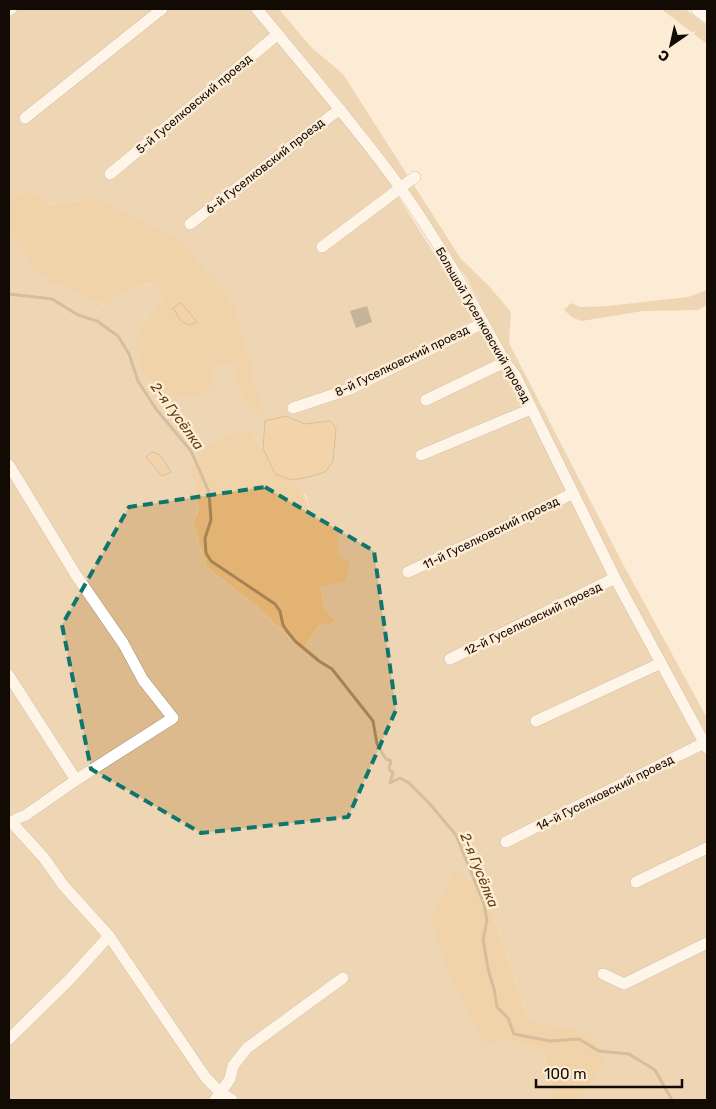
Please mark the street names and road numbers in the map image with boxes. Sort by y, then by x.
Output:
street label: 5-й Гуселковский проезд [133,51,255,157]
street label: 6-й Гуселковский проезд [203,115,327,217]
street label: Большой Гуселковский проезд [433,245,533,405]
street label: 8-й Гуселковский проезд [333,322,471,400]
street label: 11-й Гуселковский проезд [421,494,561,572]
street label: 12-й Гуселковский проезд [462,580,604,658]
street label: 14-й Гуселковский проезд [534,752,676,834]

